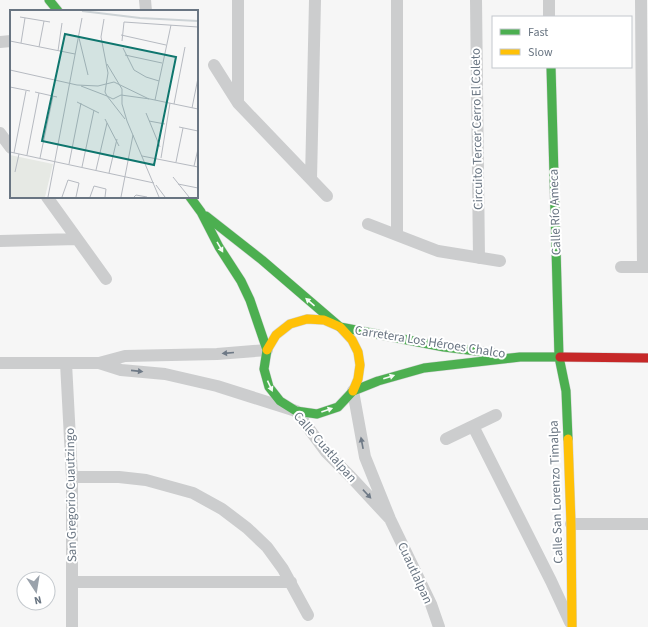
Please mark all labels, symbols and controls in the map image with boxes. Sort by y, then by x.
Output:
inset map [10,10,198,198]
legend [492,16,632,68]
text: Fast [528,24,548,41]
text: Slow [528,44,553,61]
street label: Circuito Tercer Cerro El Coleto [467,48,487,210]
street label: Calle Río Ameca [544,168,566,256]
one-way arrow [216,241,223,252]
one-way arrow [305,297,316,306]
street label: Carretera Los Héroes Chalco [353,321,507,363]
one-way arrow [222,350,234,357]
one-way arrow [131,368,143,375]
one-way arrow [383,374,395,380]
one-way arrow [267,380,273,392]
one-way arrow [322,407,334,413]
street label: Calle Cuatlalpan [289,408,361,486]
street label: Calle San Lorenzo Timalpa [545,420,567,564]
street label: San Gregorio Cuautzingo [61,428,81,562]
one-way arrow [359,437,365,450]
one-way arrow [362,489,371,499]
street label: Cuautlalpan [393,539,437,607]
north arrow [16,571,56,611]
text: N [33,592,43,608]

